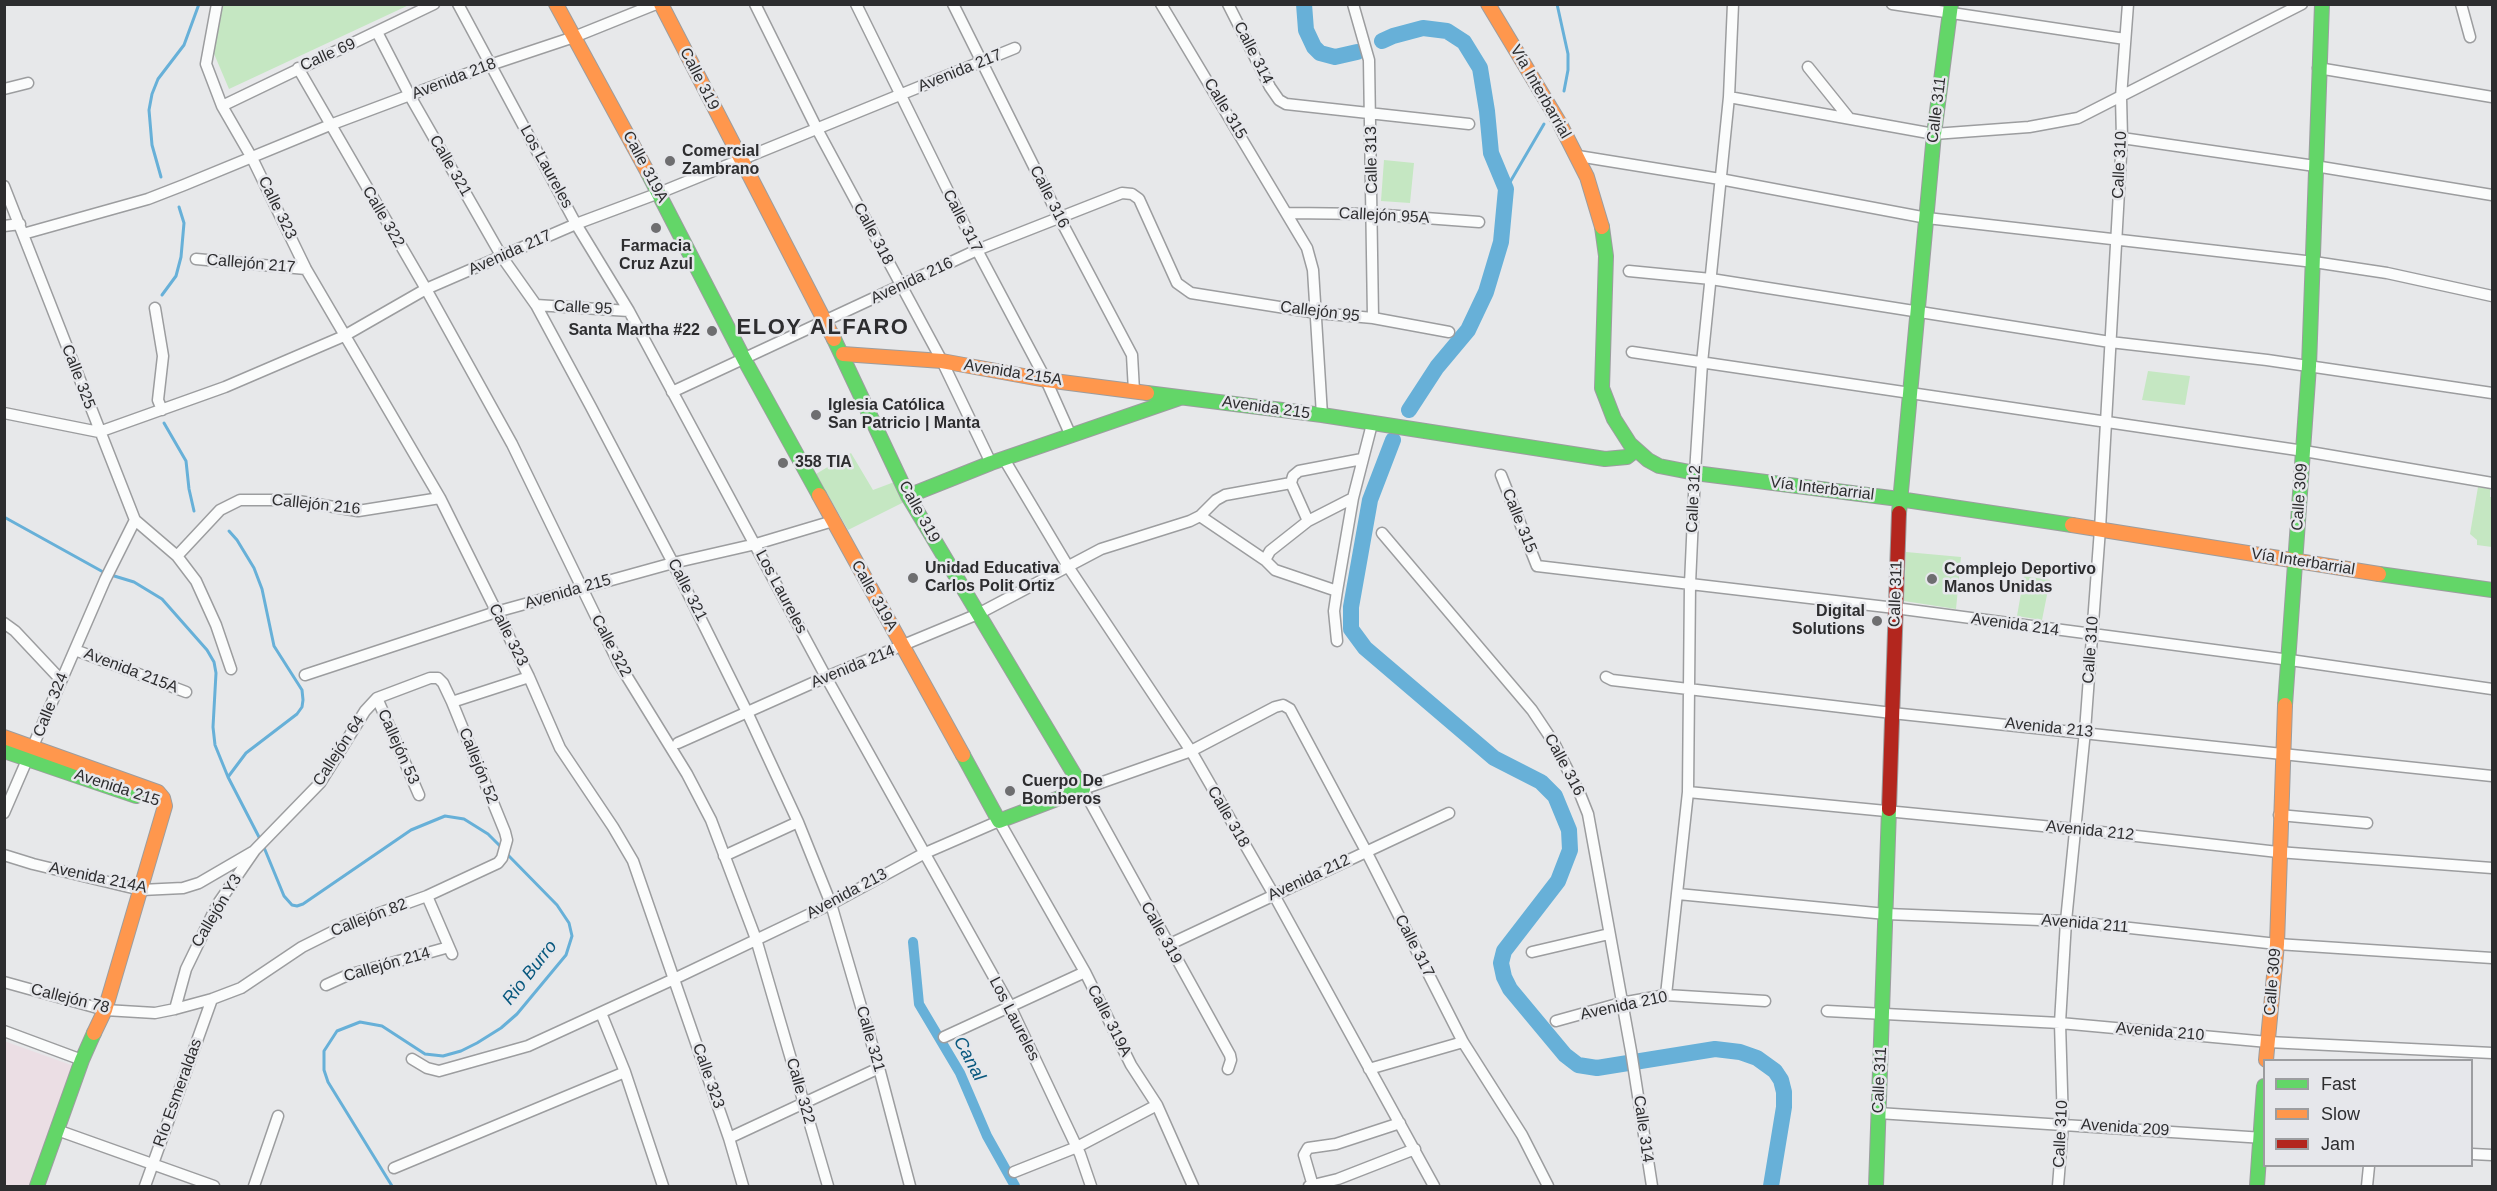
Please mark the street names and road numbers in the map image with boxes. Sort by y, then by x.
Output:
street label: Calle 314 [1229,19,1277,87]
street label: Calle 69 [297,34,359,76]
street label: Vía Interbarrial [1505,42,1575,142]
street label: Calle 319 [675,45,723,113]
street label: Avenida 217 [915,45,1005,97]
street label: Avenida 218 [409,54,499,104]
street label: Calle 315 [1199,75,1251,143]
street label: Calle 311 [1923,76,1951,144]
street label: Los Laureles [515,122,577,212]
street label: Calle 313 [1362,126,1382,194]
street label: Calle 319A [618,128,672,206]
street label: Calle 310 [2109,131,2131,199]
street label: Calle 321 [425,132,475,200]
street label: Calle 316 [1025,163,1073,231]
street label: Calle 323 [254,173,300,243]
street label: Calle 322 [358,183,408,251]
street label: Calle 317 [938,187,986,255]
street label: Calle 318 [849,200,897,268]
street label: Callejón 95A [1338,204,1430,228]
street label: Avenida 217 [466,226,554,280]
street label: Callejón 217 [206,251,296,277]
street label: Avenida 216 [868,254,956,308]
street label: Calle 95 [553,297,613,319]
street label: Callejón 95 [1279,298,1361,326]
street label: Calle 325 [57,342,99,412]
street label: Avenida 215A [962,356,1064,390]
street label: Avenida 215 [1221,392,1311,424]
street label: Calle 309 [2288,463,2312,531]
street label: Calle 312 [1683,465,1705,533]
street label: Vía Interbarrial [1769,473,1875,505]
street label: Calle 319 [894,478,944,546]
street label: Calle 315 [1497,486,1541,556]
street label: Callejón 216 [271,491,361,519]
street label: Vía Interbarrial [2250,544,2356,580]
street label: Los Laureles [751,547,811,637]
street label: Calle 321 [663,556,711,624]
street label: Calle 319A [847,557,901,635]
street label: Calle 311 [1885,560,1907,628]
street label: Avenida 215 [523,571,613,613]
street label: Calle 323 [484,601,532,669]
street label: Avenida 214 [1970,609,2060,641]
street label: Calle 322 [587,612,635,680]
street label: Calle 310 [2079,616,2103,684]
street label: Avenida 214 [808,641,898,693]
street label: Avenida 215A [81,644,181,698]
street label: Calle 324 [29,670,73,740]
street label: Callejón 53 [373,707,423,787]
street label: Callejón 64 [309,712,369,790]
street label: Avenida 213 [2004,714,2094,742]
street label: Callejón 52 [454,725,502,807]
street label: Calle 316 [1540,731,1588,799]
street label: Avenida 215 [72,765,162,811]
street label: Calle 318 [1203,783,1253,851]
street label: Avenida 212 [2045,817,2135,845]
street label: Avenida 212 [1265,851,1353,905]
street label: Avenida 214A [47,858,149,898]
street label: Avenida 213 [803,865,891,923]
street label: Callejón Y3 [188,871,246,951]
street label: Callejón 82 [328,895,410,941]
street label: Calle 319 [1136,899,1186,967]
street label: Avenida 211 [2041,911,2129,937]
street label: Calle 317 [1390,912,1438,980]
street label: Callejón 214 [342,944,432,986]
street label: Calle 309 [2260,947,2286,1017]
street label: Los Laureles [985,974,1043,1064]
street label: Callejón 78 [29,980,111,1018]
street label: Calle 319A [1083,982,1135,1060]
street label: Avenida 210 [1579,987,1669,1025]
street label: Calle 321 [851,1004,889,1074]
street label: Avenida 210 [2115,1019,2205,1045]
street label: Río Esmeraldas [150,1036,206,1150]
street label: Calle 323 [688,1041,728,1111]
street label: Calle 311 [1869,1046,1891,1114]
street label: Calle 322 [781,1056,819,1126]
street label: Calle 314 [1629,1094,1657,1164]
street label: Calle 310 [2050,1100,2072,1168]
street label: Avenida 209 [2080,1115,2170,1141]

